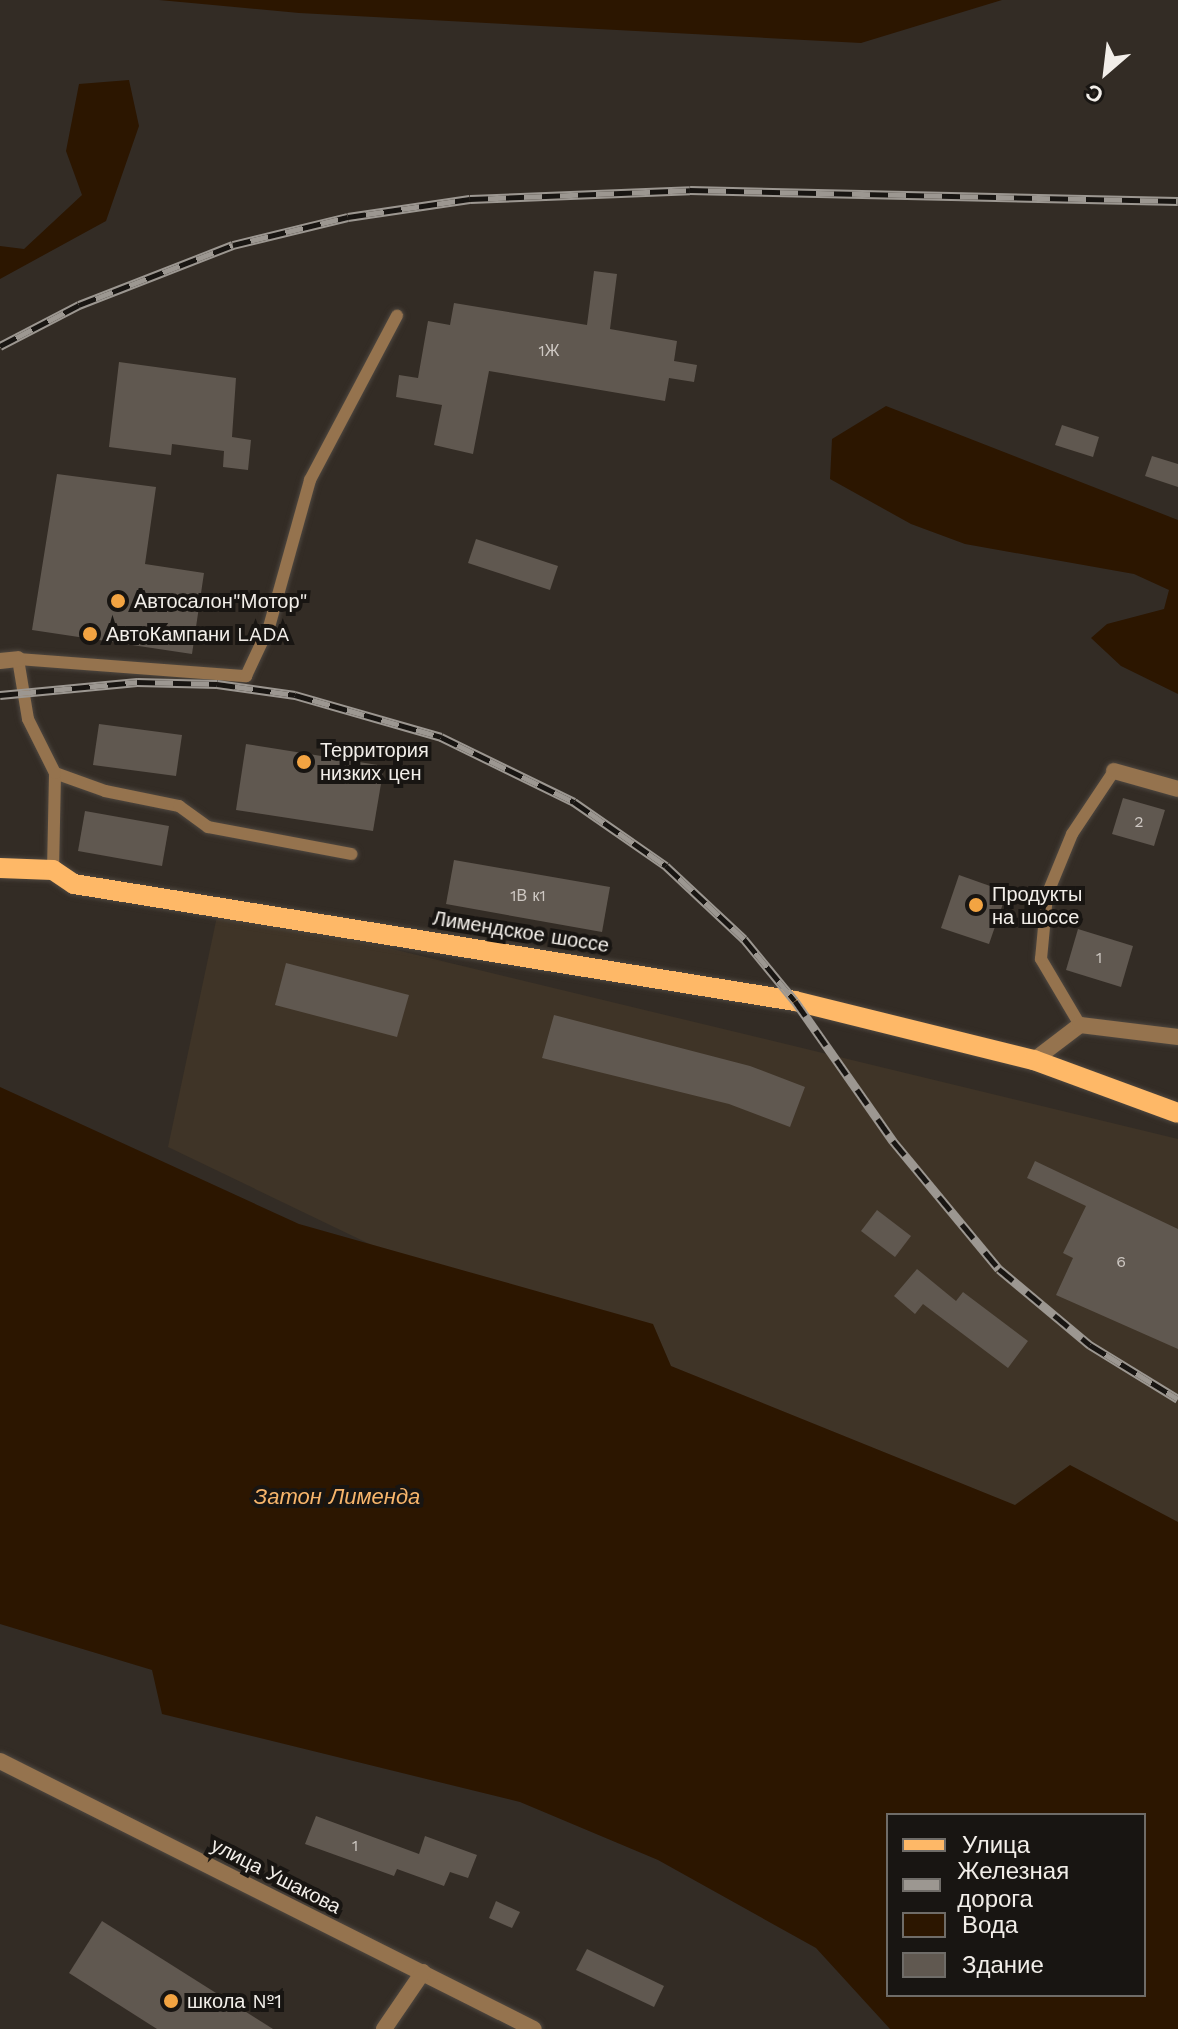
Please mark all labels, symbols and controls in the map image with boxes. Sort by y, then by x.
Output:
north arrow [1066,32,1146,112]
text: С [1082,79,1107,108]
house number: 1Ж [538,341,560,361]
place label: Автосалон"Мотор" [134,589,308,613]
marker: Автосалон"Мотор" [109,592,127,610]
place label: АвтоКампани LADA [106,622,289,646]
marker: АвтоКампани LADA [81,625,99,643]
place label: Территория низких цен [320,738,429,785]
marker: Территория низких цен [295,753,313,771]
house number: 2 [1134,812,1144,832]
place label: Продукты на шоссе [992,882,1082,929]
house number: 1В к1 [510,886,546,906]
marker: Продукты на шоссе [967,896,985,914]
street label: Лимендское шоссе [431,906,611,958]
house number: 1 [1096,948,1102,968]
house number: 6 [1116,1252,1126,1272]
water label: Затон Лименда [254,1484,420,1510]
legend [886,1813,1146,1997]
text: Улица [962,1831,1030,1859]
street label: улица Ушакова [207,1833,345,1919]
house number: 1 [352,1836,358,1856]
text: Железная дорога [957,1857,1069,1913]
text: Вода [962,1911,1018,1939]
text: Здание [962,1951,1044,1979]
place label: школа №1 [187,1989,282,2013]
marker: школа №1 [162,1992,180,2010]

